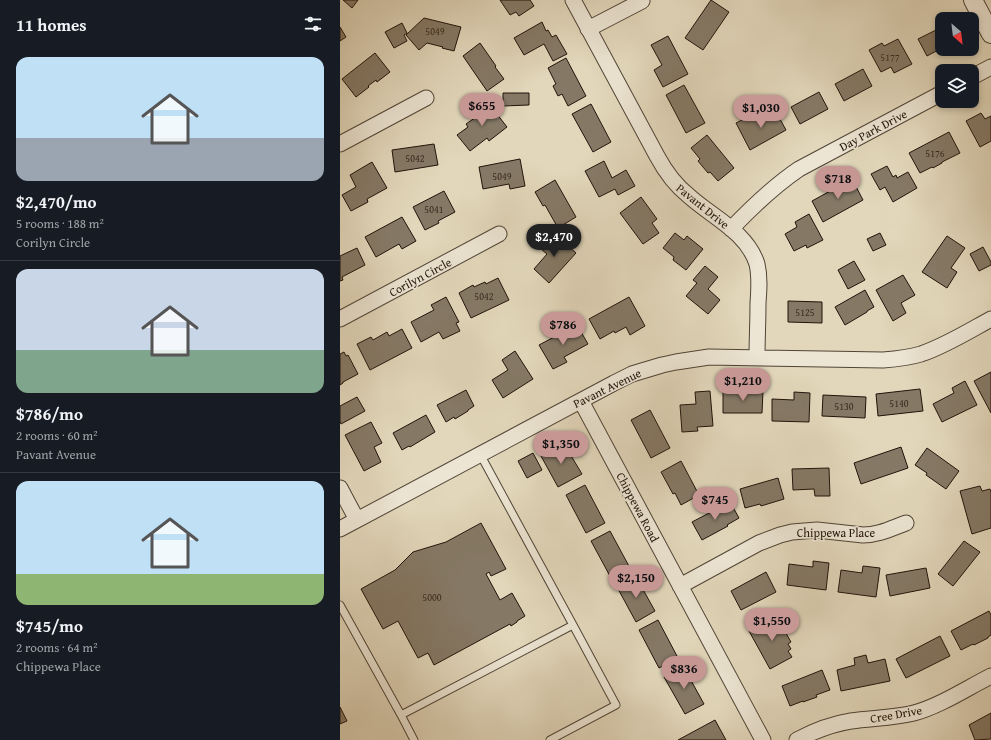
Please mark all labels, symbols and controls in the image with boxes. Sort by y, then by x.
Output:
text: 11 homes [16,12,87,37]
north arrow [935,12,979,56]
map controls [935,12,979,108]
icon: filters [302,13,324,35]
house number: 5049 [425,24,445,39]
house number: 5177 [880,50,900,65]
button: layers [935,64,979,108]
icon: home [134,83,206,155]
pin: $655 [458,93,506,127]
pin: $1,030 [728,95,794,129]
text: $655 [469,96,495,115]
text: $1,030 [742,98,780,117]
street label: Day Park Drive [836,105,910,155]
house number: 5176 [925,146,945,161]
house number: 5042 [405,151,425,166]
pin: $718 [814,166,862,200]
house number: 5049 [492,169,512,184]
text: $718 [825,169,851,188]
street label: Pavant Drive [673,179,733,233]
text: $2,470/mo [16,189,97,214]
house number: 5041 [424,202,444,217]
text: 5 rooms · 188 m² [16,214,104,233]
pin: $2,470 [521,224,587,258]
text: $2,470 [535,227,573,246]
text: Corilyn Circle [16,233,90,252]
street label: Corilyn Circle [386,253,455,301]
house number: 5042 [474,289,494,304]
icon: home [134,295,206,367]
house number: 5125 [795,305,815,320]
pin: $786 [539,312,587,346]
text: $786 [550,315,576,334]
street label: Pavant Avenue [570,364,644,412]
pin: $1,210 [710,368,776,402]
text: $1,210 [724,371,762,390]
house number: 5140 [889,396,909,411]
house number: 5130 [834,399,854,414]
text: $786/mo [16,401,83,426]
text: 2 rooms · 60 m² [16,426,98,445]
pin: $1,350 [528,431,594,465]
text: $1,350 [542,434,580,453]
text: Pavant Avenue [16,445,96,464]
street label: Chippewa Road [612,469,664,545]
pin: $745 [691,487,739,521]
text: $745 [702,490,728,509]
icon: home [134,507,206,579]
street label: Chippewa Place [797,524,876,541]
pin: $2,150 [603,565,669,599]
text: $2,150 [617,568,655,587]
house number: 5000 [422,590,442,605]
pin: $1,550 [739,608,805,642]
text: $1,550 [753,611,791,630]
text: $745/mo [16,613,83,638]
text: 2 rooms · 64 m² [16,638,98,657]
pin: $836 [660,656,708,690]
text: Chippewa Place [16,657,101,676]
text: $836 [671,659,697,678]
street label: Cree Drive [869,701,923,727]

